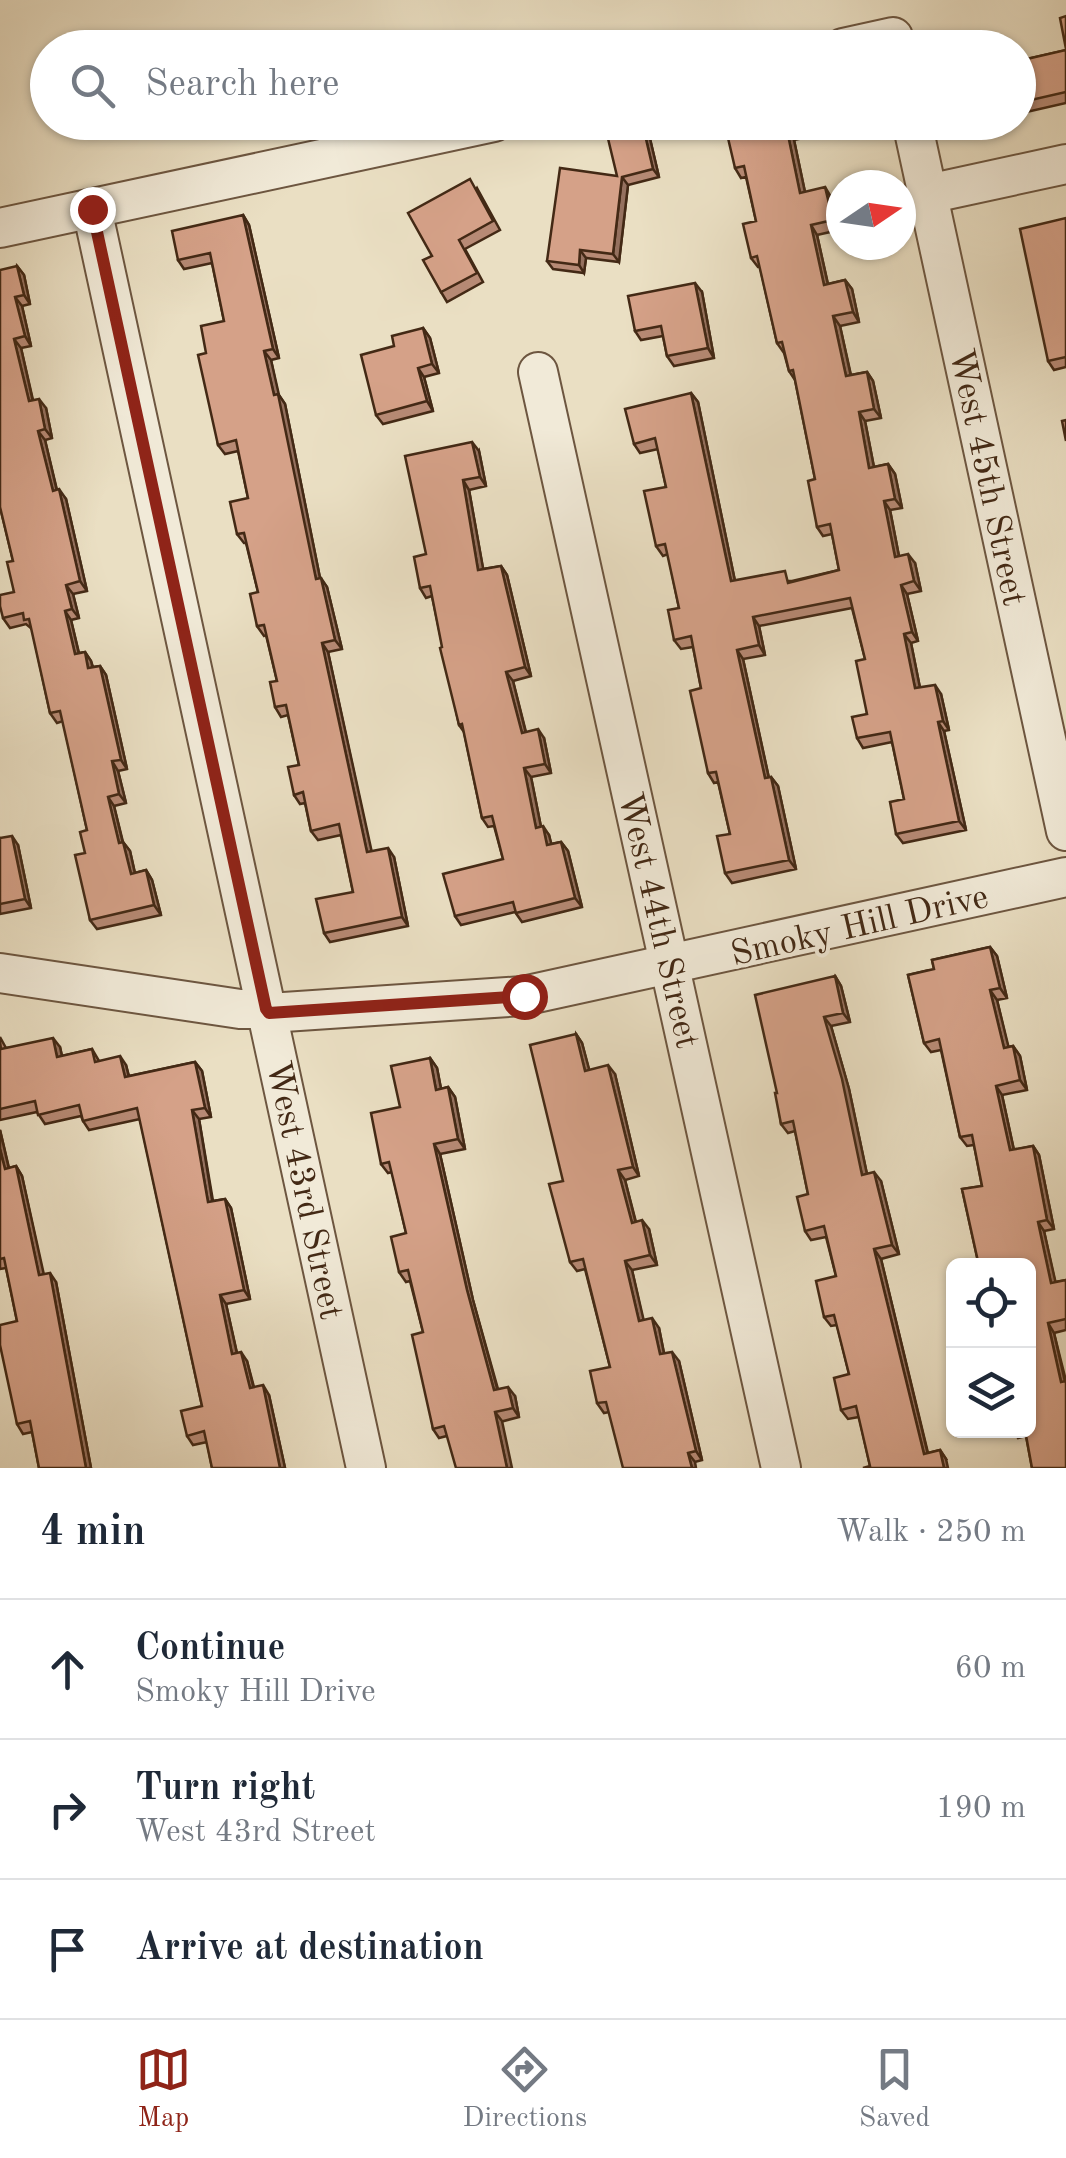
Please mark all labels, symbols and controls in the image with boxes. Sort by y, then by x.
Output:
search box [30,30,1036,140]
icon: search [65,58,120,113]
text: Search here [145,66,340,104]
north arrow [826,170,916,260]
route end [70,187,116,233]
street label: West 45th Street [942,346,1031,609]
street label: West 44th Street [611,789,704,1052]
street label: Smoky Hill Drive [727,880,992,973]
route start [502,974,548,1020]
street label: West 43rd Street [259,1058,348,1323]
map controls [946,1258,1036,1438]
button: locate [946,1258,1036,1348]
button: layers [946,1348,1036,1438]
text: 4 min [40,1512,146,1554]
text: Walk · 250 m [836,1517,1026,1549]
text: Continue [135,1630,285,1668]
icon: ahead [40,1642,95,1697]
text: 60 m [955,1653,1026,1685]
text: Smoky Hill Drive [135,1677,376,1709]
text: Turn right [135,1770,315,1808]
icon: right [40,1782,95,1837]
text: 190 m [936,1793,1026,1825]
text: West 43rd Street [135,1817,376,1849]
icon: arrive [40,1922,95,1977]
text: Arrive at destination [135,1930,484,1968]
tab: Map [136,2042,191,2137]
tab: Directions [463,2042,587,2137]
tab: Saved [859,2042,930,2137]

